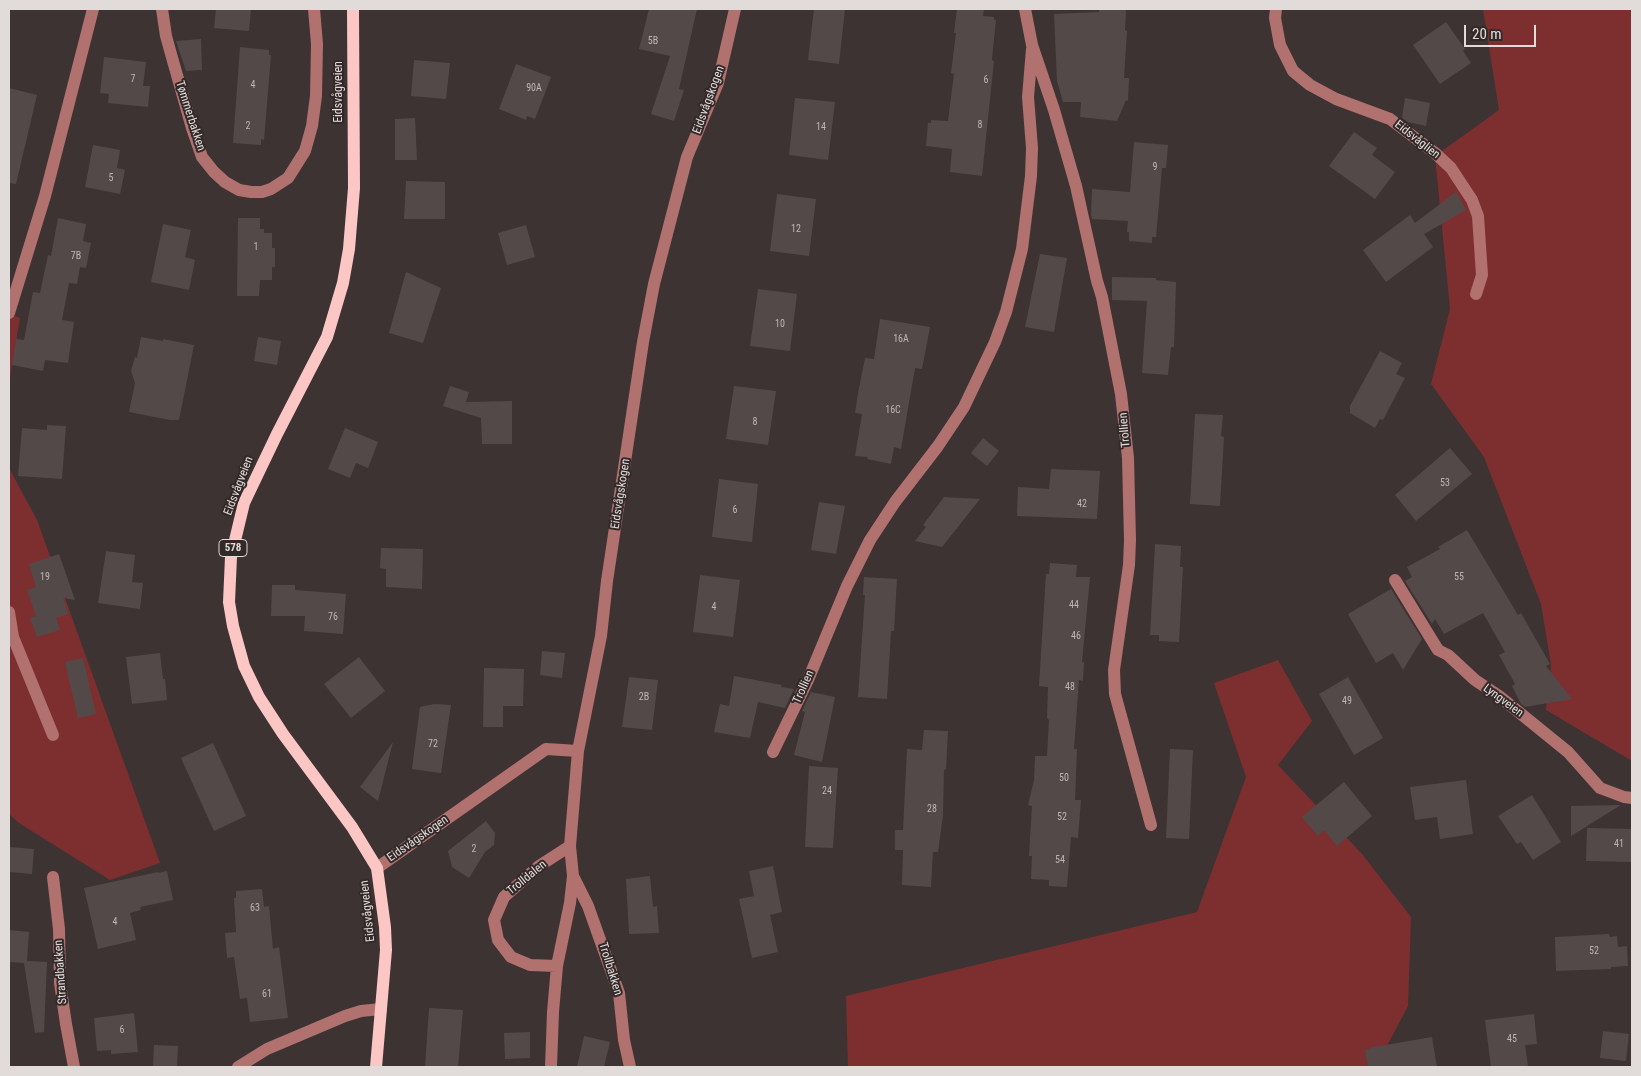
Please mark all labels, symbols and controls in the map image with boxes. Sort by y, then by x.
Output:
scale bar [1466,15,1538,47]
text: 20 m [1472,25,1502,43]
house number: 5B [648,35,658,47]
street label: Eidsvågveien [332,61,346,123]
street label: Eidsvågskogen [690,64,728,136]
house number: 7 [131,73,135,85]
house number: 6 [984,74,988,86]
street label: Tømmerbakken [172,79,208,153]
house number: 4 [251,79,255,91]
house number: 90A [526,82,542,94]
street label: Eidsvåglien [1391,118,1443,162]
house number: 8 [978,119,982,131]
house number: 2 [246,120,250,132]
house number: 14 [816,121,826,133]
house number: 9 [1153,161,1157,173]
house number: 5 [109,172,113,184]
house number: 12 [791,223,801,235]
house number: 1 [254,241,258,253]
house number: 7B [71,250,81,262]
house number: 10 [775,318,785,330]
house number: 16A [893,333,909,345]
house number: 16C [885,404,901,416]
street label: Trollien [1116,412,1134,448]
house number: 8 [753,416,757,428]
street label: Eidsvågveien [221,455,257,517]
street label: Eidsvågskogen [608,458,634,530]
house number: 53 [1440,477,1450,489]
house number: 42 [1077,498,1087,510]
house number: 6 [733,504,737,516]
road number: 578 [219,540,247,556]
house number: 19 [40,571,50,583]
house number: 55 [1454,571,1464,583]
house number: 44 [1069,599,1079,611]
house number: 4 [712,601,716,613]
house number: 76 [328,611,338,623]
house number: 46 [1071,630,1081,642]
street label: Trollien [790,668,818,706]
house number: 48 [1065,681,1075,693]
street label: Lyngveien [1480,682,1526,720]
house number: 2B [639,691,649,703]
house number: 49 [1342,695,1352,707]
house number: 72 [428,738,438,750]
house number: 50 [1059,772,1069,784]
house number: 24 [822,785,832,797]
house number: 28 [927,803,937,815]
house number: 52 [1057,811,1067,823]
street label: Eidsvågskogen [385,813,451,865]
house number: 41 [1614,838,1624,850]
house number: 2 [472,843,476,855]
house number: 54 [1055,854,1065,866]
street label: Trolldalen [504,858,550,898]
street label: Eidsvågveien [358,880,378,942]
house number: 63 [250,902,260,914]
house number: 4 [113,916,117,928]
street label: Strandbakken [52,939,70,1005]
street label: Trollbakken [595,941,625,997]
house number: 52 [1589,945,1599,957]
house number: 61 [262,988,272,1000]
house number: 6 [120,1024,124,1036]
house number: 45 [1507,1033,1517,1045]

